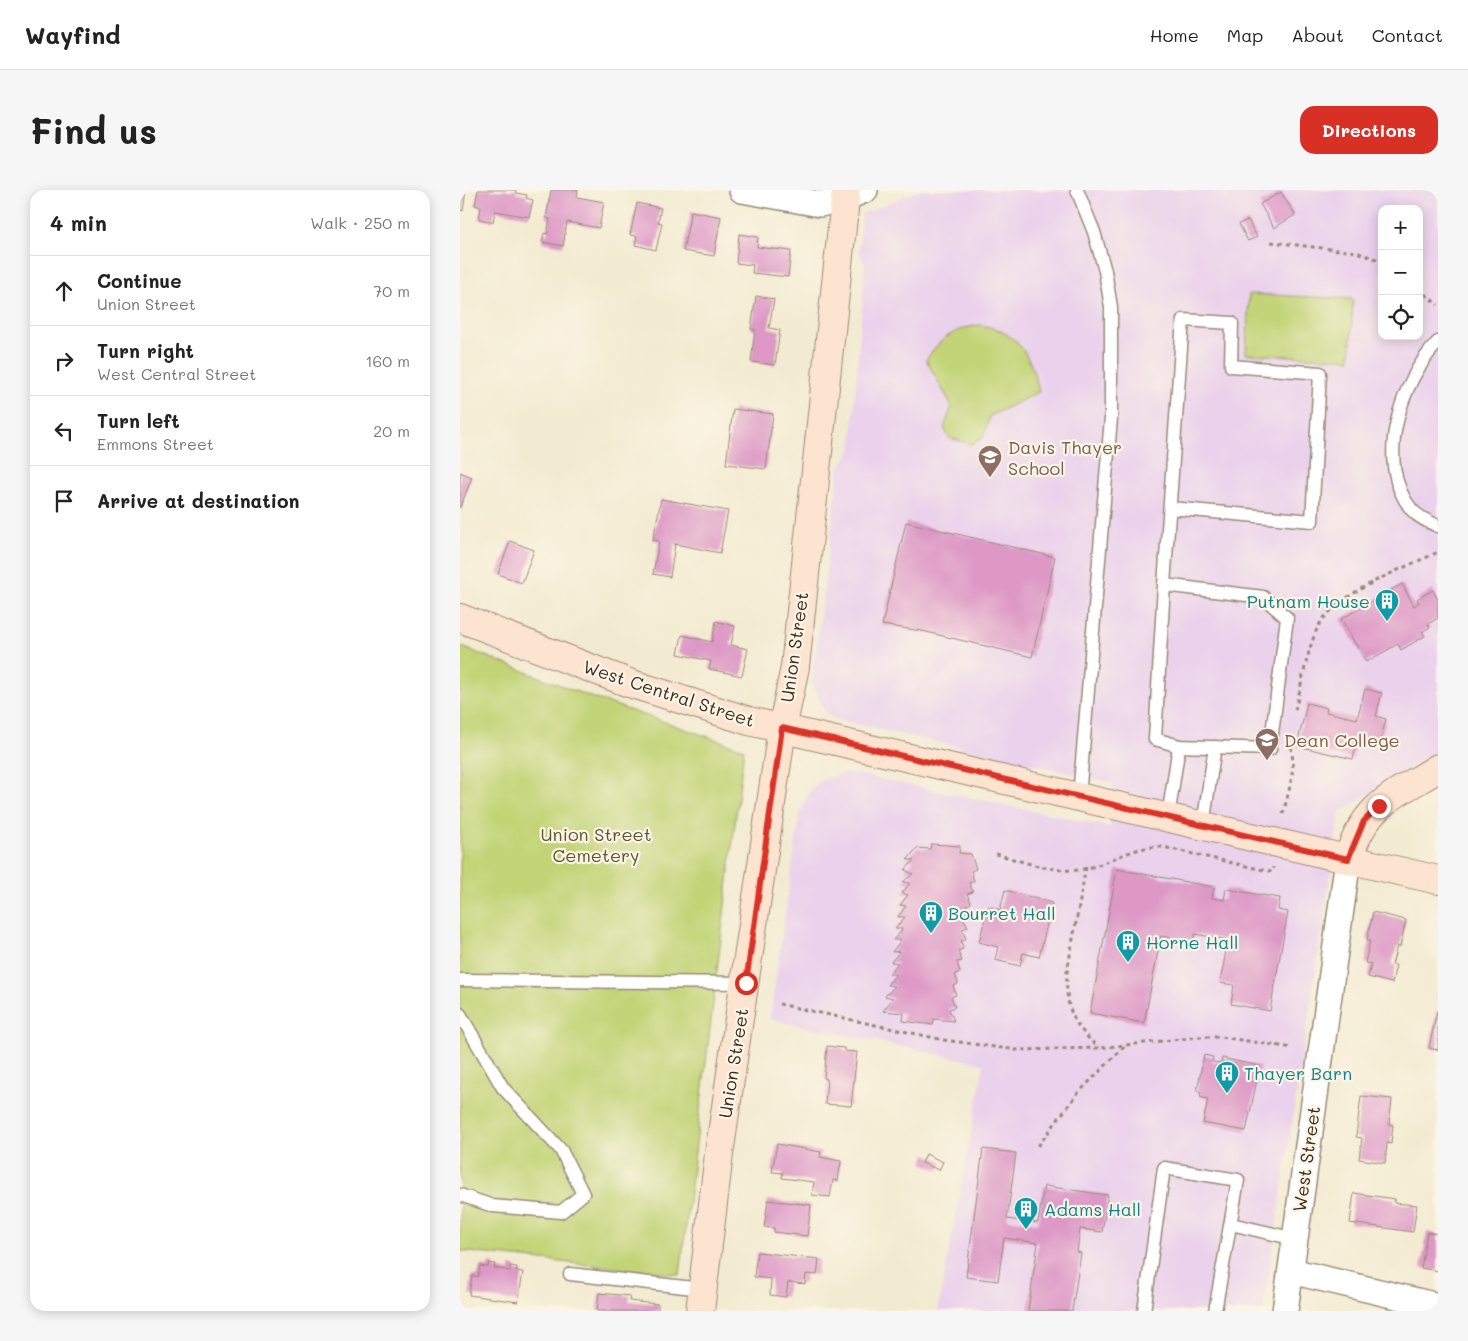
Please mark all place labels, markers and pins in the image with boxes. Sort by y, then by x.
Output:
place label: Davis Thayer School [1008,435,1122,480]
school or university icon: Davis Thayer School [977,444,1003,478]
building icon: Putnam House [1374,588,1400,622]
place label: Putnam House [1247,589,1370,613]
school or university icon: Dean College [1254,727,1280,761]
place label: Dean College [1284,728,1400,752]
building icon: Bourret Hall [918,900,944,934]
place label: Bourret Hall [948,901,1056,925]
building icon: Horne Hall [1115,929,1141,963]
place label: Horne Hall [1146,930,1239,954]
building icon: Thayer Barn [1214,1060,1240,1094]
place label: Thayer Barn [1244,1061,1352,1085]
building icon: Adams Hall [1013,1196,1039,1230]
place label: Adams Hall [1044,1197,1141,1221]

